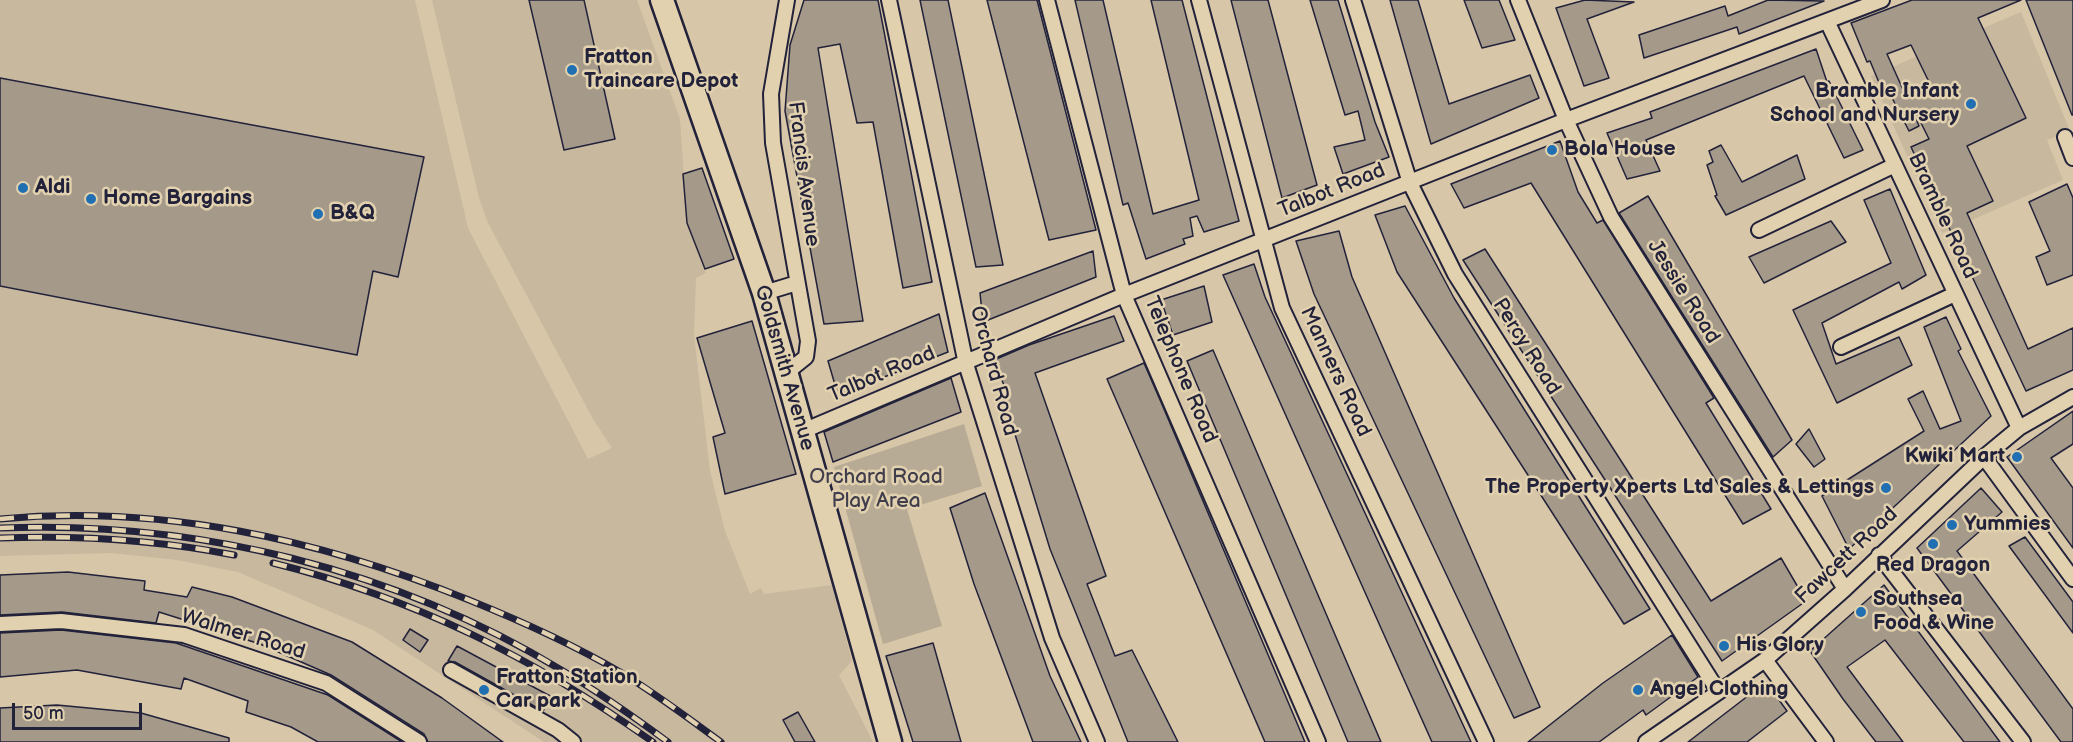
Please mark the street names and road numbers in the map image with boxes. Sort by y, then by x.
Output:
street label: Francis Avenue [782,100,824,248]
street label: Bramble Road [1902,149,1982,283]
street label: Talbot Road [1275,158,1389,224]
street label: Jessie Road [1641,235,1725,349]
street label: Goldsmith Avenue [748,282,820,454]
street label: Telephone Road [1138,293,1222,447]
street label: Percy Road [1486,294,1566,400]
street label: Orchard Road [964,303,1022,439]
street label: Manners Road [1294,303,1376,441]
street label: Talbot Road [825,341,939,409]
street label: Fawcett Road [1791,502,1903,610]
street label: Walmer Road [178,604,308,666]

